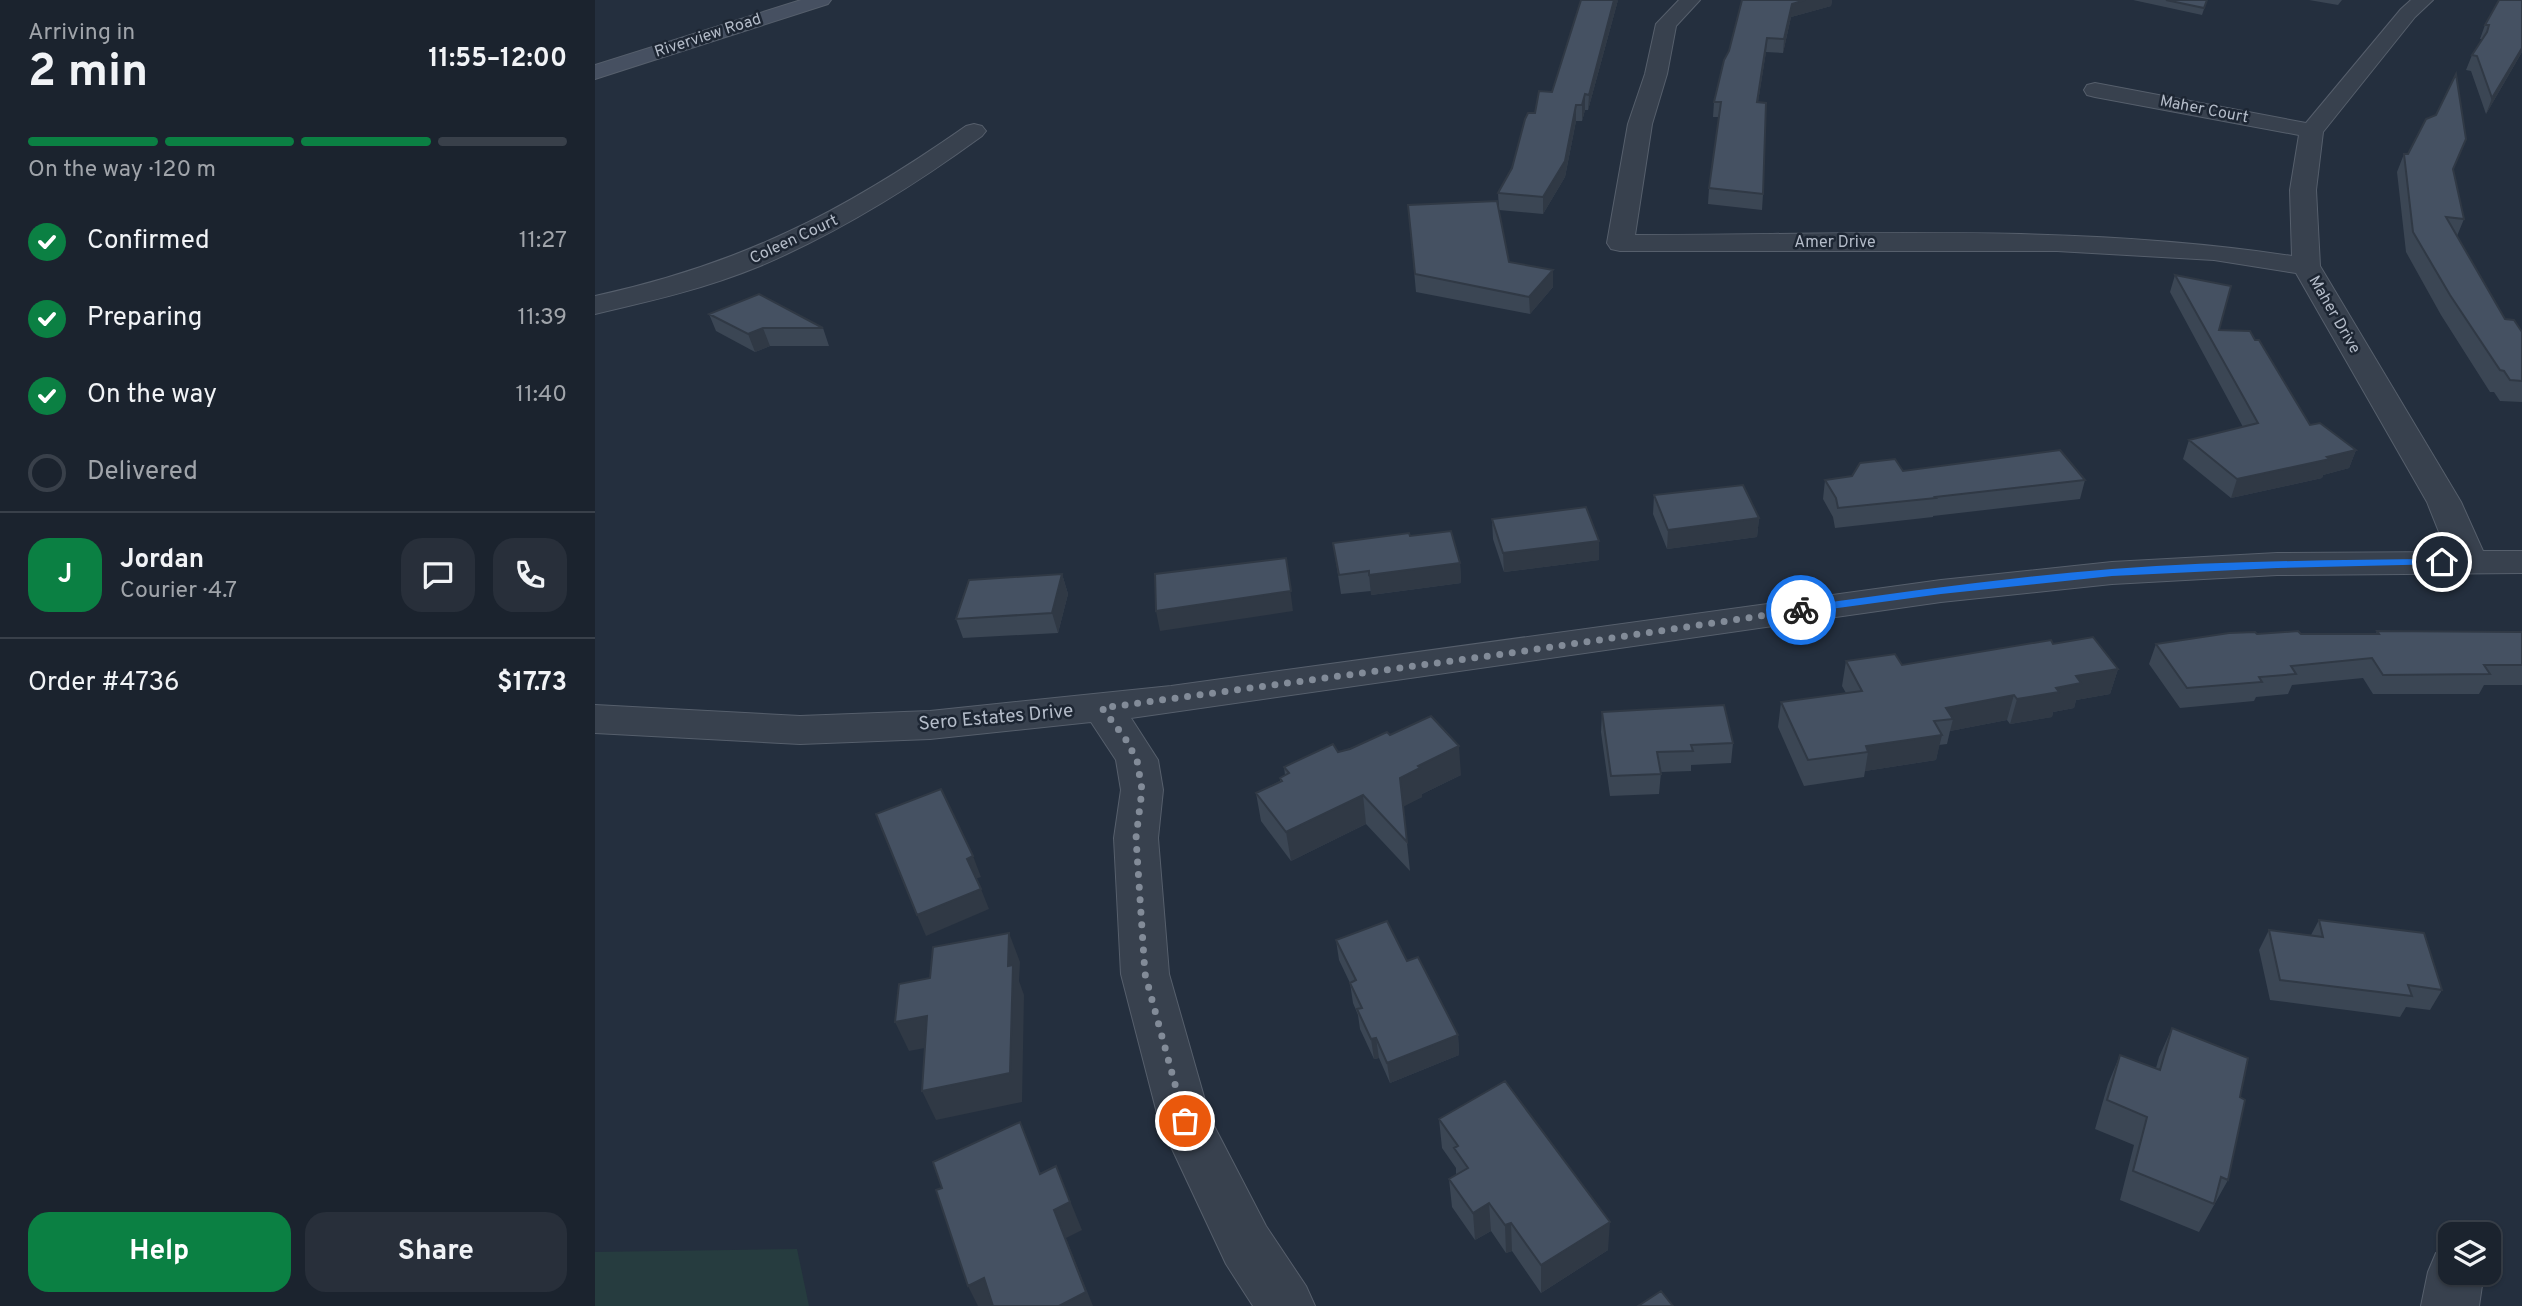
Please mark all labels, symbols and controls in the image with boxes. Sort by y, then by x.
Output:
street label: Riverview Road [652,9,764,63]
text: Arriving in [28,19,135,48]
text: 11:55–12:00 [428,43,567,76]
text: 2 min [28,44,148,103]
street label: Maher Court [2158,92,2250,128]
text: On the way · 120 m [28,156,216,185]
street label: Coleen Court [747,211,841,269]
icon: check [28,223,66,261]
text: Confirmed [87,225,210,258]
text: 11:27 [519,227,567,256]
street label: Amer Drive [1794,233,1876,253]
street label: Maher Drive [2304,272,2364,358]
icon: check [28,300,66,338]
text: Preparing [87,302,202,335]
text: 11:39 [518,304,567,333]
icon: check [28,377,66,415]
text: On the way [87,379,217,412]
text: 11:40 [516,381,567,410]
text: Delivered [87,456,198,489]
pin [2412,532,2472,592]
button: chat [401,538,475,612]
button: phone [493,538,567,612]
icon: home [2423,543,2461,581]
text: Jordan [120,544,204,577]
text: J [58,559,72,592]
courier [1766,575,1836,645]
text: Courier · 4.7 [120,577,237,606]
icon: bike [1782,591,1820,629]
text: Order #4736 [28,667,180,700]
text: $17.73 [497,667,567,700]
street label: Sero Estates Drive [918,699,1074,737]
pin [1155,1091,1215,1151]
icon: bag [1166,1102,1204,1140]
button: Help [28,1212,291,1292]
button: Share [305,1212,567,1292]
map controls [2438,1222,2501,1285]
button: layers [2438,1222,2501,1285]

